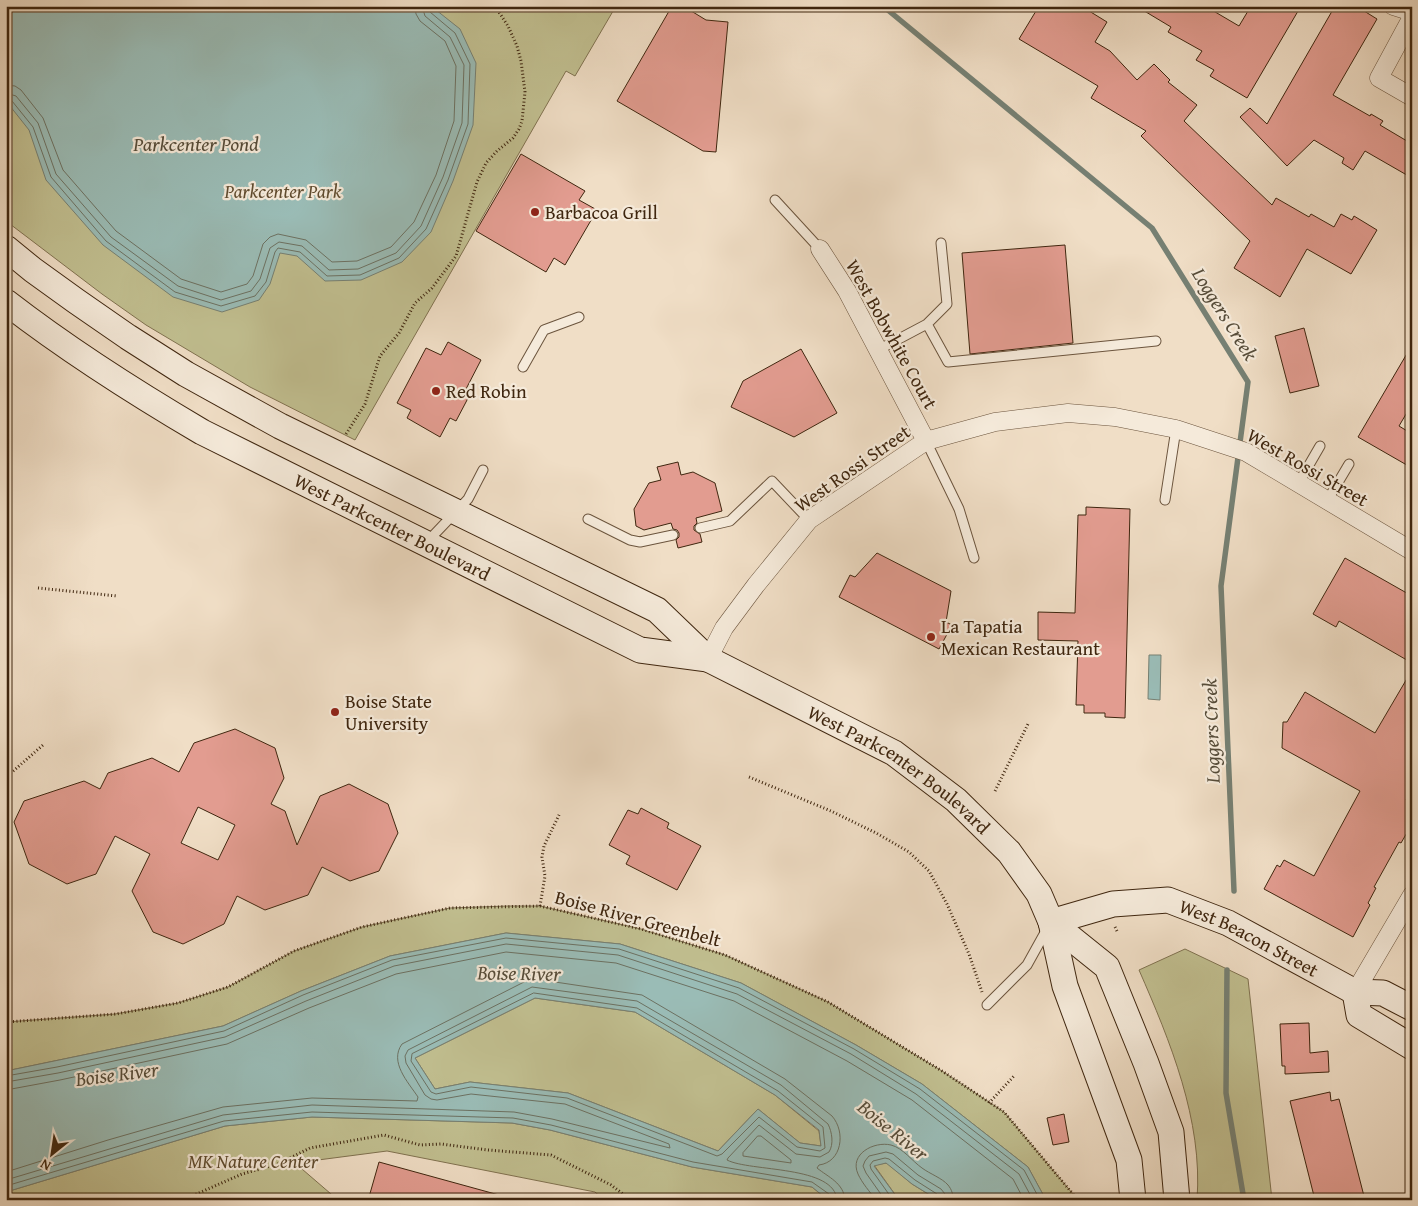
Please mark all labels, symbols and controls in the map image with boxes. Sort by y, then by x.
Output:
water label: Parkcenter Pond [132,129,259,158]
park label: Parkcenter Park [224,177,342,205]
place label: Barbacoa Grill [545,198,658,226]
marker: Barbacoa Grill [529,206,541,218]
street label: West Bobwhite Court [839,254,945,414]
water label: Loggers Creek [1185,261,1266,367]
place label: Red Robin [446,377,527,405]
marker: Red Robin [430,385,442,397]
street label: West Rossi Street [788,417,916,518]
street label: West Rossi Street [1242,421,1374,513]
street label: West Parkcenter Boulevard [289,466,496,588]
place label: La Tapatia Mexican Restaurant [941,612,1100,662]
marker: La Tapatia Mexican Restaurant [925,631,937,643]
water label: Loggers Creek [1194,677,1227,785]
place label: Boise State University [345,687,432,737]
street label: West Parkcenter Boulevard [803,698,997,841]
marker: Boise State University [329,706,341,718]
street label: Boise River Greenbelt [552,882,724,954]
street label: West Beacon Street [1175,892,1324,984]
water label: Boise River [476,957,562,988]
water label: Boise River [73,1054,161,1093]
water label: Boise River [851,1091,935,1167]
north arrow [28,1128,78,1178]
park label: MK Nature Center [188,1147,319,1175]
text: N [36,1154,55,1176]

